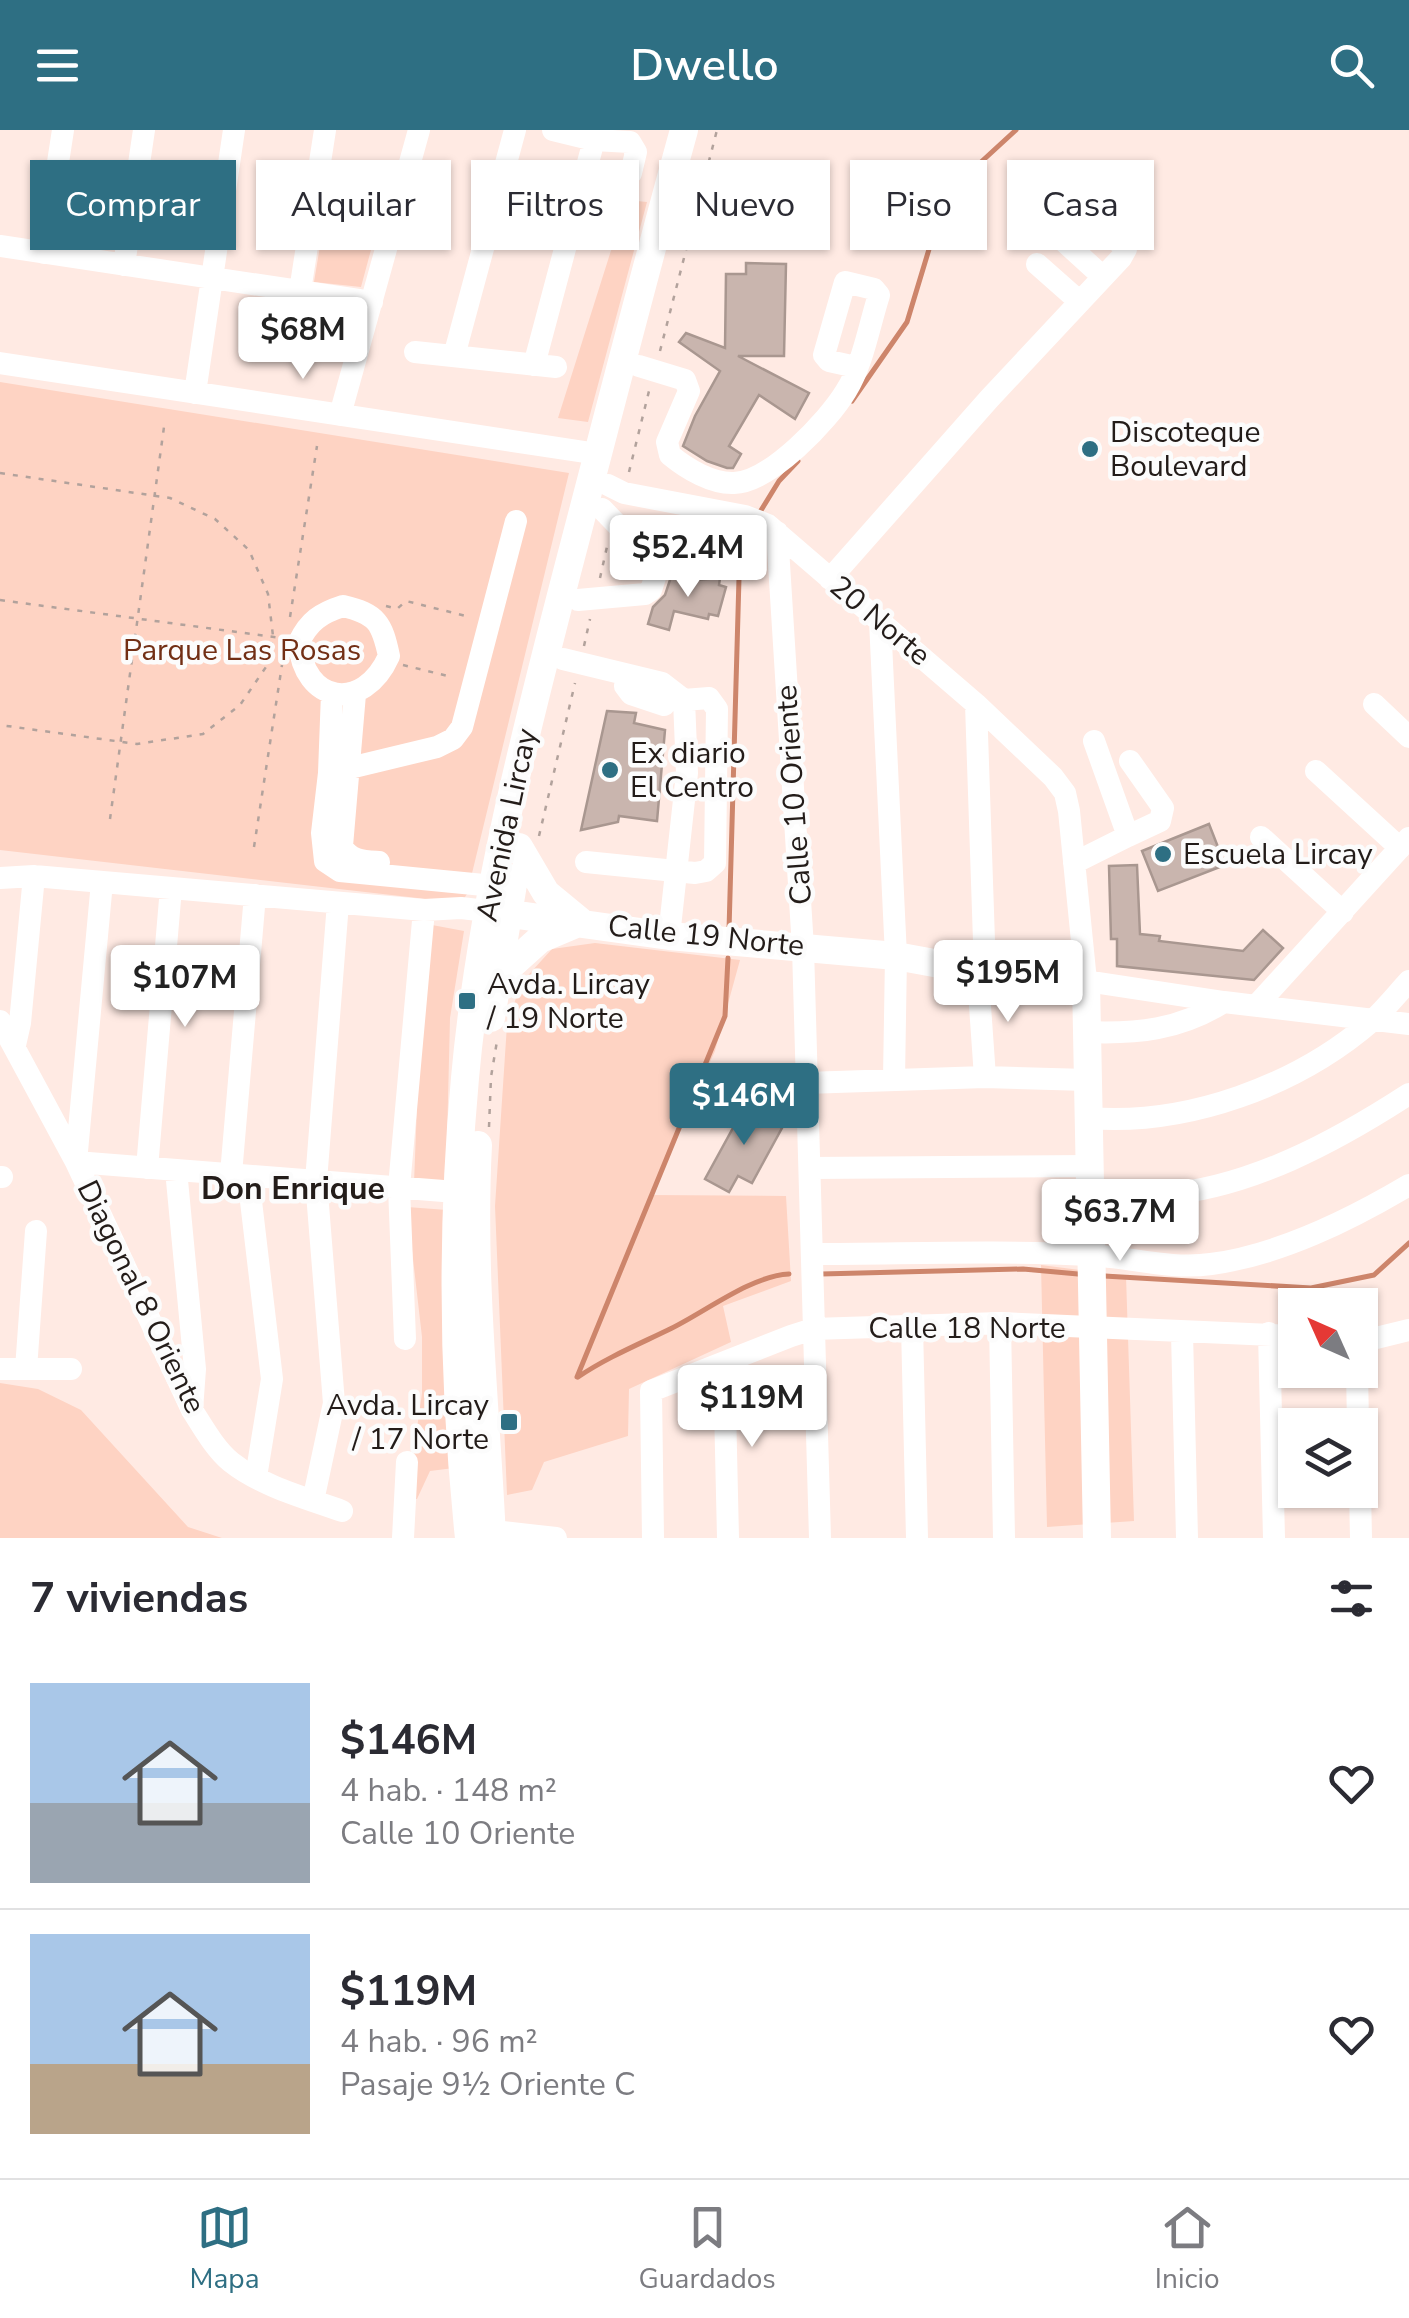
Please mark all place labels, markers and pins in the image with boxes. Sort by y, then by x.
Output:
pin: $68M [244,297,362,382]
place label: Discoteque Boulevard [1110,412,1260,487]
marker: Discoteque Boulevard [1079,438,1101,460]
pin: $52.4M [607,515,769,600]
place label: Ex diario El Centro [630,733,754,808]
marker: Ex diario El Centro [599,759,621,781]
place label: Escuela Lircay [1183,834,1373,875]
marker: Escuela Lircay [1152,843,1174,865]
pin: $195M [938,940,1078,1025]
pin: $107M [115,945,255,1030]
place label: Avda. Lircay / 19 Norte [486,964,651,1039]
marker: Avda. Lircay / 19 Norte [456,990,478,1012]
pin: $146M [674,1063,814,1148]
pin: $63.7M [1039,1179,1201,1264]
pin: $119M [682,1365,822,1450]
place label: Avda. Lircay / 17 Norte [326,1385,490,1460]
marker: Avda. Lircay / 17 Norte [498,1411,520,1433]

